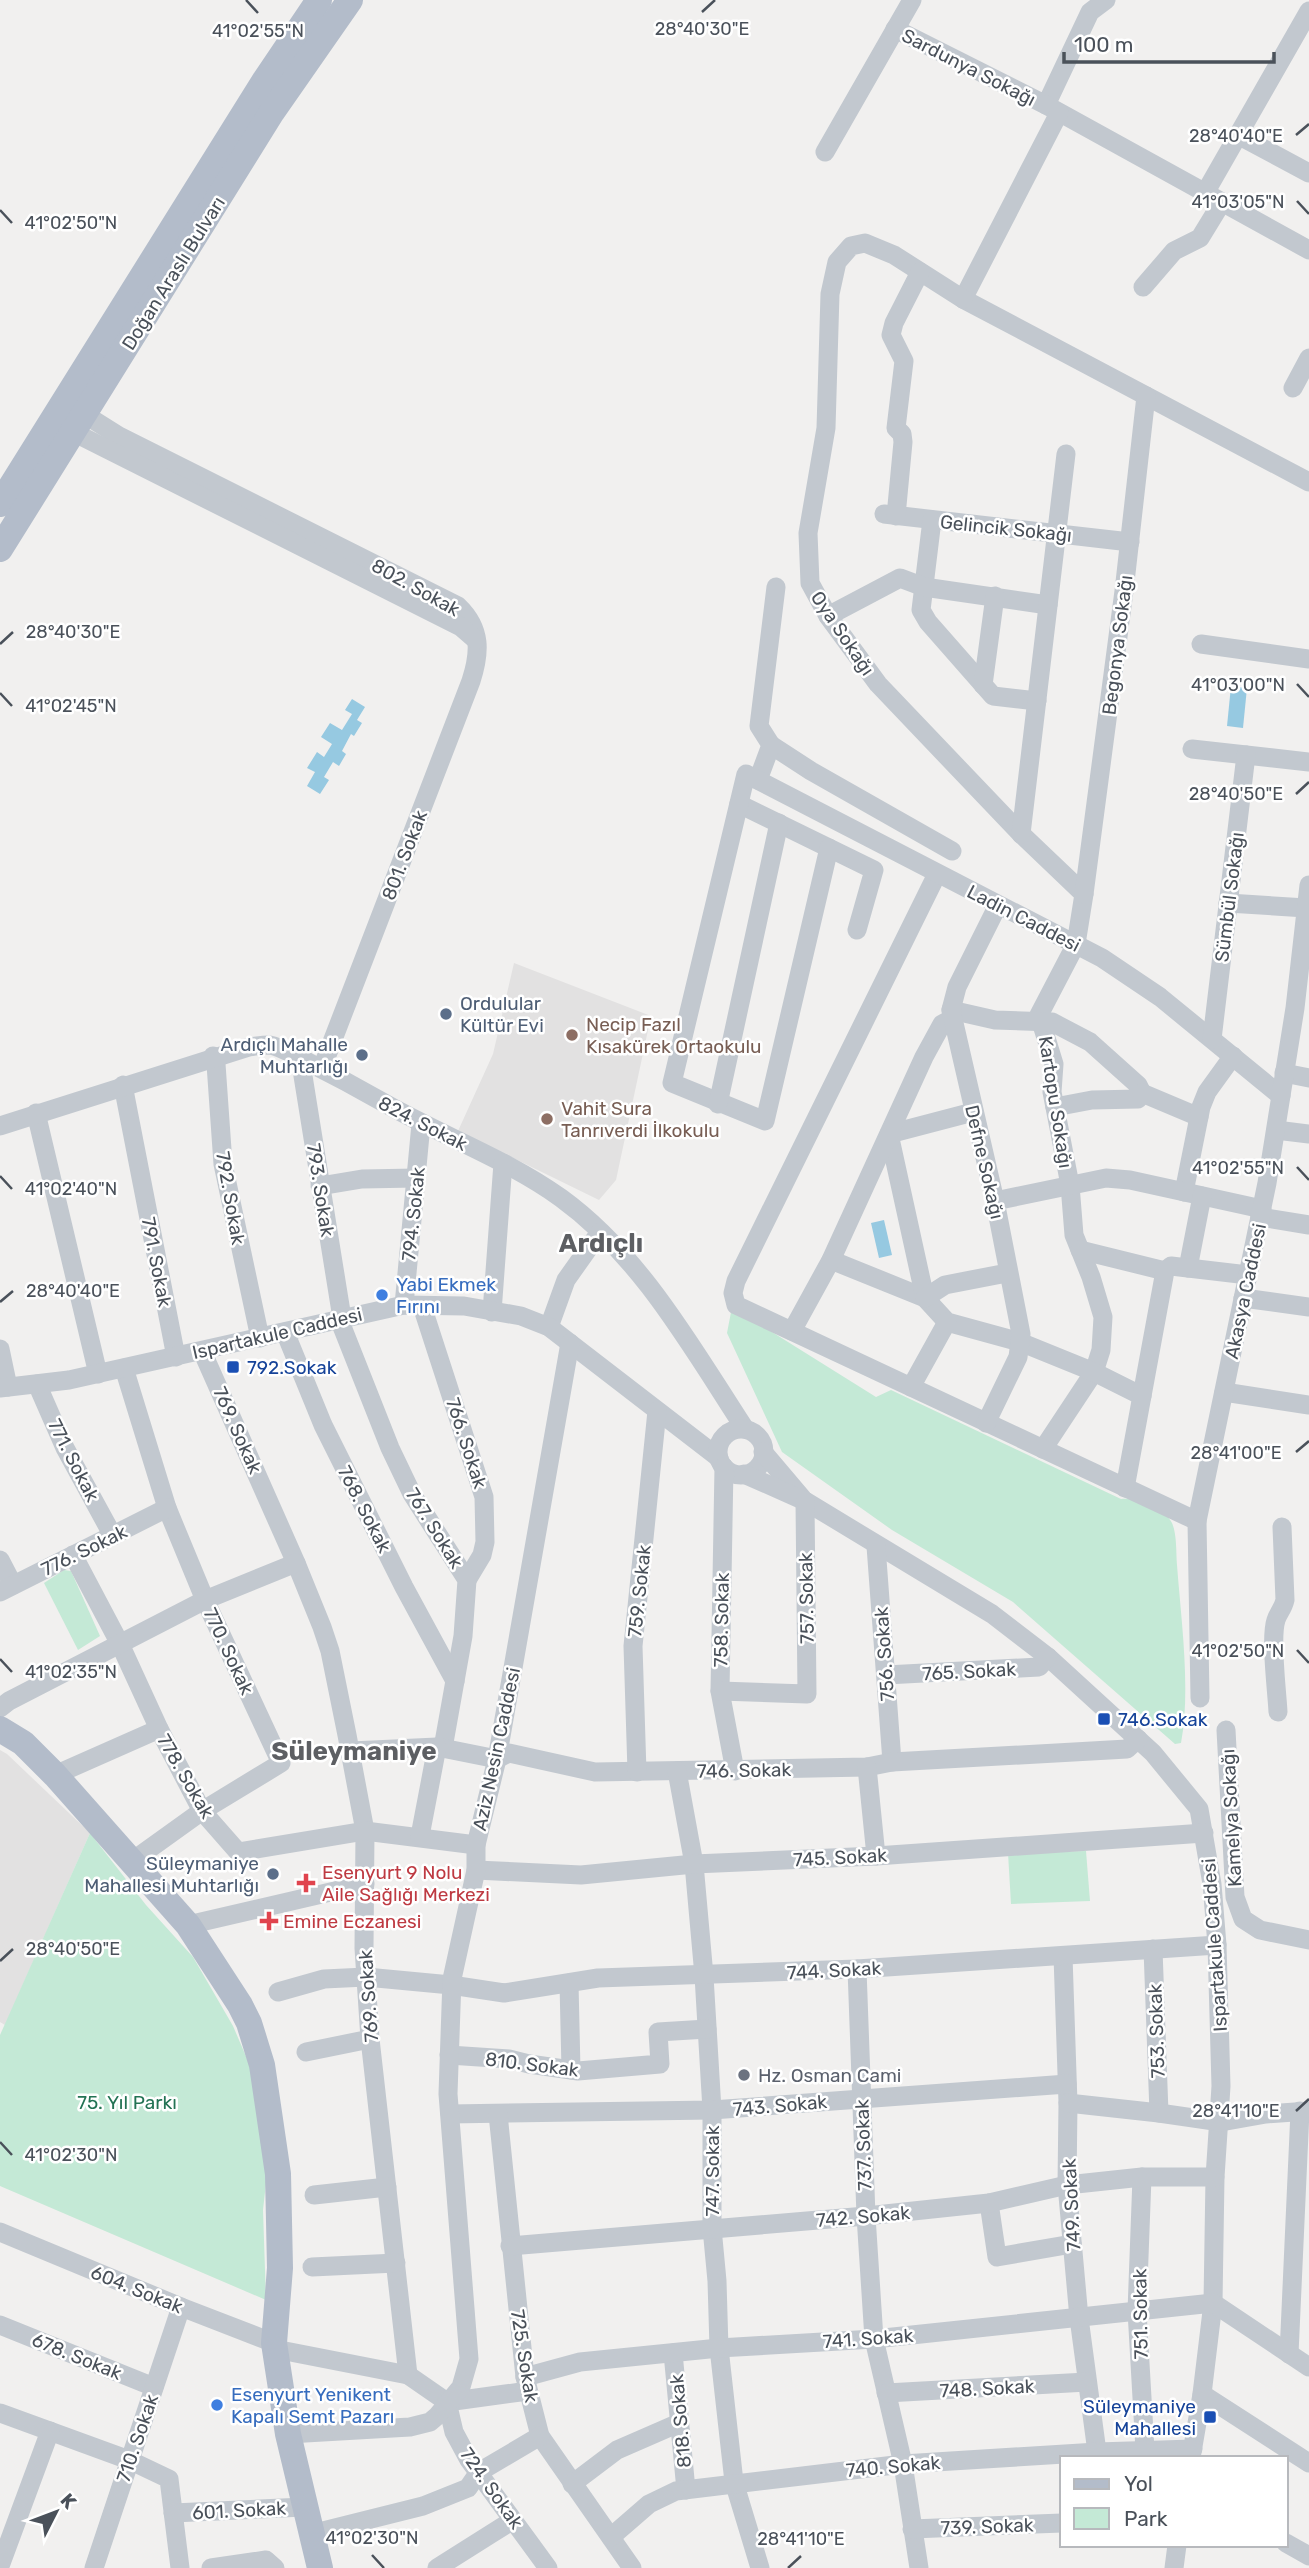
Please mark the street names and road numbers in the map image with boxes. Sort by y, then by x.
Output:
street label: Sardunya Sokağı [898,24,1040,111]
street label: Doğan Araslı Bulvarı [117,192,230,354]
street label: Gelincik Sokağı [939,510,1073,547]
street label: 802. Sokak [368,554,464,621]
street label: Begonya Sokağı [1098,574,1137,716]
street label: Oya Sokağı [806,587,879,680]
street label: 801. Sokak [377,807,432,903]
street label: Sümbül Sokağı [1210,831,1249,963]
street label: Ladin Caddesi [963,880,1084,957]
street label: Kartopu Sokağı [1034,1034,1077,1170]
street label: 824. Sokak [374,1091,471,1156]
street label: Defne Sokağı [960,1103,1009,1221]
street label: 793. Sokak [302,1142,339,1239]
street label: 792. Sokak [211,1150,250,1247]
street label: 794. Sokak [397,1166,430,1262]
street label: 791. Sokak [137,1215,177,1309]
street label: Akasya Caddesi [1220,1221,1271,1361]
street label: Ispartakule Caddesi [190,1303,364,1364]
street label: 769. Sokak [208,1383,267,1477]
street label: 766. Sokak [441,1395,492,1492]
street label: 771. Sokak [43,1415,104,1506]
street label: 768. Sokak [333,1462,396,1557]
street label: 767. Sokak [401,1484,468,1573]
street label: 776. Sokak [38,1520,131,1581]
street label: 759. Sokak [623,1543,656,1639]
street label: 757. Sokak [794,1552,819,1644]
street label: 758. Sokak [709,1572,734,1668]
street label: 770. Sokak [198,1604,259,1699]
street label: 756. Sokak [870,1606,899,1702]
street label: 765. Sokak [922,1658,1017,1685]
street label: Aziz Nesin Caddesi [468,1665,525,1833]
street label: 778. Sokak [152,1730,219,1823]
street label: Kamelya Sokağı [1216,1748,1247,1887]
street label: 746. Sokak [697,1758,792,1783]
street label: 745. Sokak [792,1844,888,1871]
street label: Ispartakule Caddesi [1197,1858,1232,2032]
street label: 769. Sokak [354,1949,383,2043]
street label: 744. Sokak [786,1957,882,1984]
street label: 753. Sokak [1143,1983,1170,2079]
street label: 810. Sokak [484,2047,580,2082]
street label: 743. Sokak [732,2090,828,2121]
street label: 737. Sokak [850,2099,877,2191]
street label: 747. Sokak [701,2125,724,2217]
street label: 749. Sokak [1058,2158,1085,2252]
street label: 742. Sokak [815,2201,911,2232]
street label: 604. Sokak [87,2261,186,2318]
street label: 751. Sokak [1128,2268,1153,2360]
street label: 725. Sokak [506,2308,543,2405]
street label: 741. Sokak [822,2324,914,2353]
street label: 678. Sokak [29,2328,125,2385]
street label: 818. Sokak [665,2373,696,2469]
street label: 748. Sokak [939,2375,1035,2402]
street label: 710. Sokak [112,2391,163,2485]
street label: 724. Sokak [455,2443,528,2534]
street label: 740. Sokak [845,2451,941,2482]
street label: 601. Sokak [192,2497,287,2524]
street label: 739. Sokak [940,2513,1034,2540]

